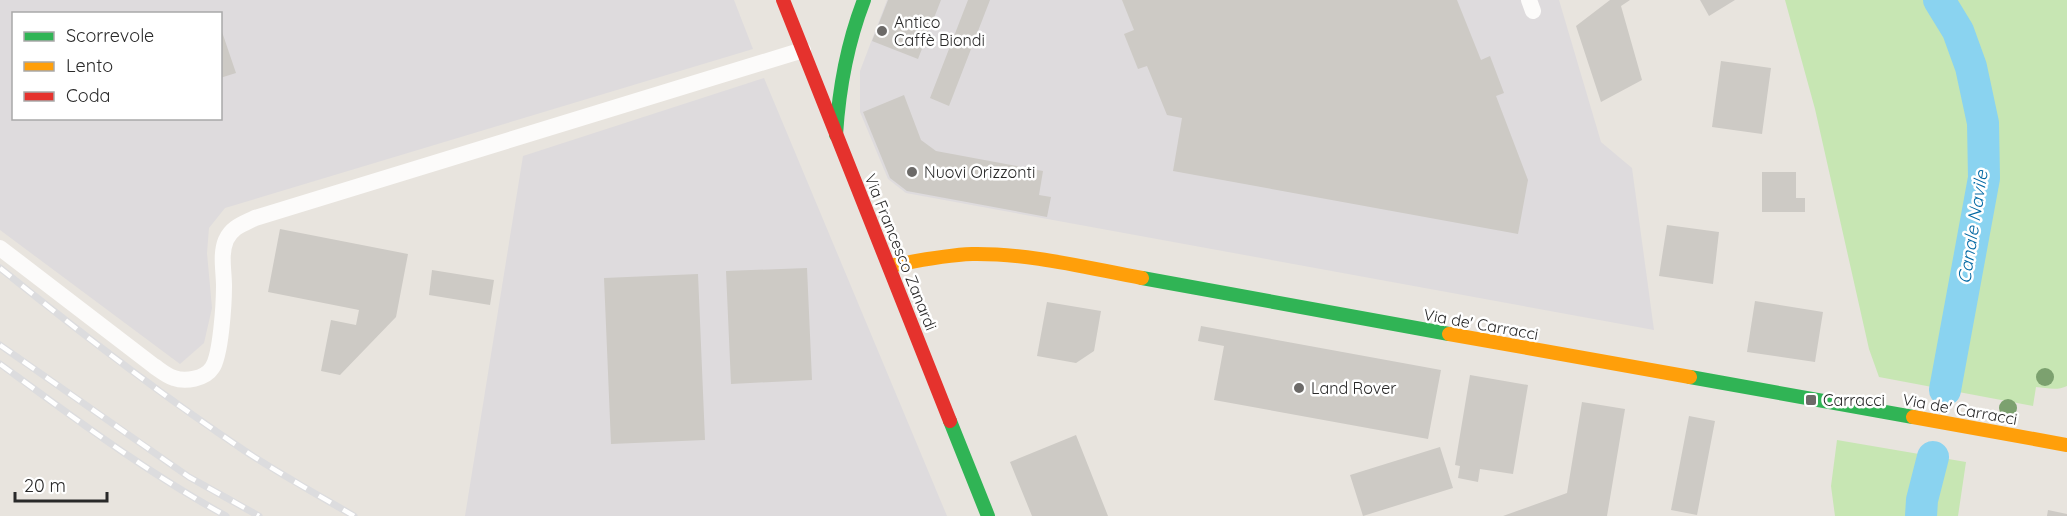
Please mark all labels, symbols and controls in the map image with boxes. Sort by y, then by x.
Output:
legend [12,12,222,120]
place label: Antico Caffè Biondi [894,12,985,50]
text: Scorrevole [66,24,154,47]
marker: Antico Caffè Biondi [875,24,889,38]
text: Lento [66,54,113,77]
text: Coda [66,84,110,107]
place label: Nuovi Orizzonti [924,162,1035,182]
marker: Nuovi Orizzonti [905,165,919,179]
water label: Canale Navile [1952,168,1993,285]
street label: Via Francesco Zanardi [860,171,942,333]
street label: Via de' Carracci [1422,304,1540,344]
place label: Land Rover [1311,378,1396,398]
marker: Land Rover [1292,381,1306,395]
street label: Via de' Carracci [1901,389,2019,429]
place label: Carracci [1823,390,1885,410]
marker: Carracci [1804,393,1818,407]
scale bar [15,465,106,503]
text: 20 m [24,474,66,497]

